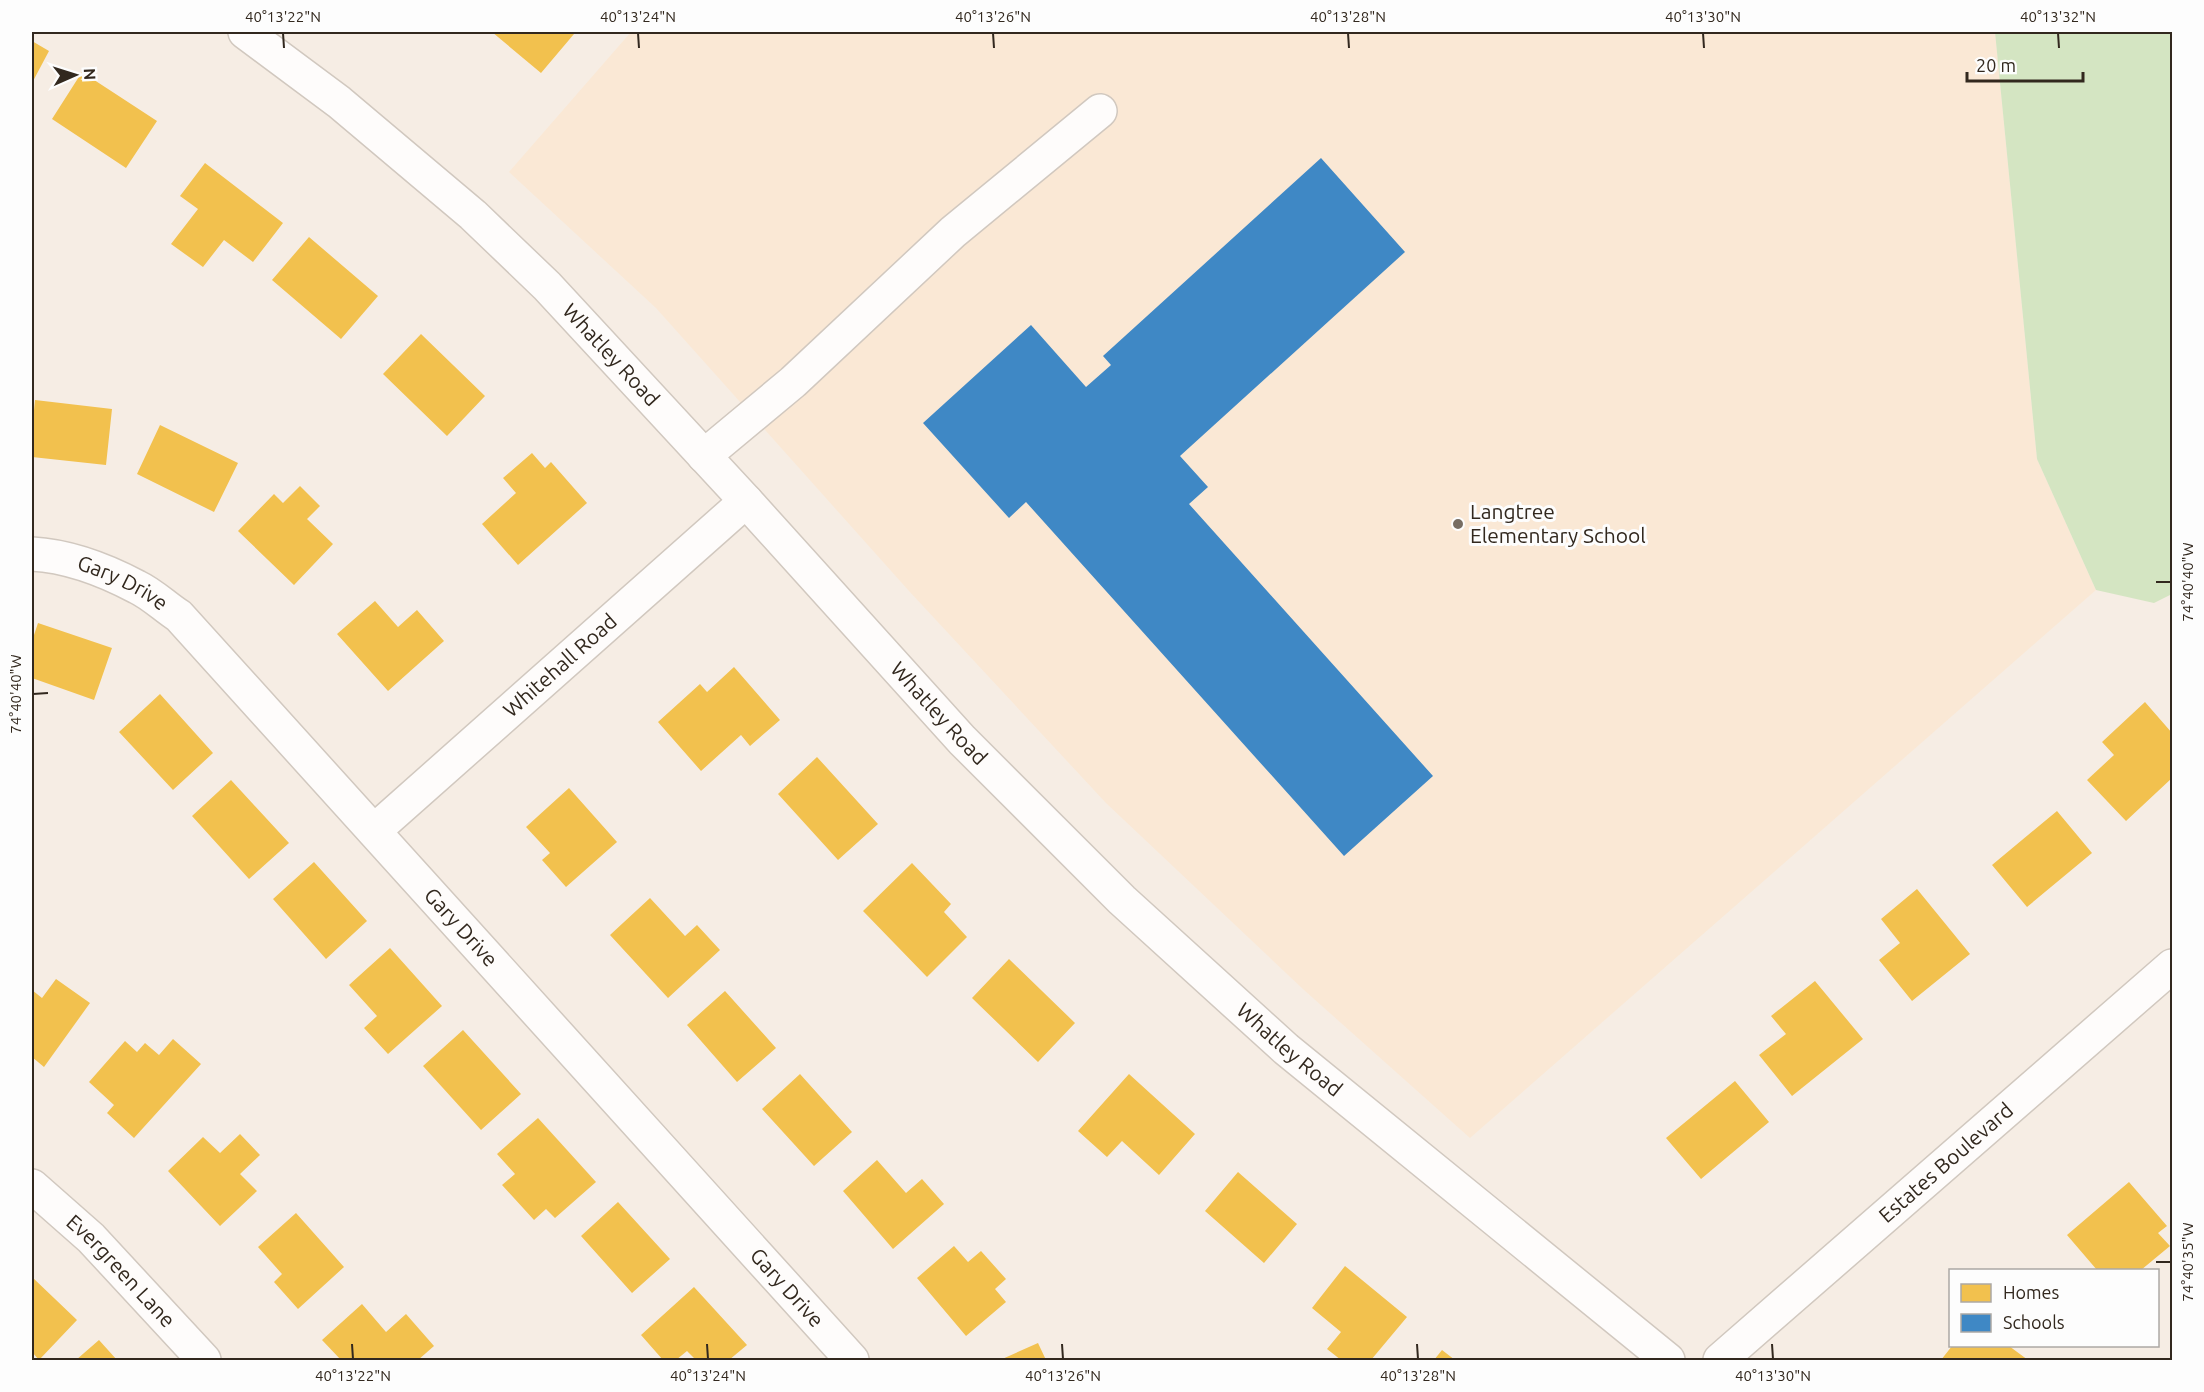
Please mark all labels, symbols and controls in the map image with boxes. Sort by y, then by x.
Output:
text: 40°13'22"N [245,8,321,25]
text: 40°13'24"N [600,8,676,25]
text: 40°13'26"N [955,8,1031,25]
text: 40°13'28"N [1310,8,1386,25]
text: 40°13'30"N [1665,8,1741,25]
text: 40°13'32"N [2020,8,2096,25]
north arrow [45,45,105,105]
scale bar [1967,45,2082,83]
text: 20 m [1976,55,2016,75]
text: N [81,68,99,81]
street label: Whatley Road [558,298,665,410]
place label: Langtree Elementary School [1470,499,1646,547]
marker: Langtree Elementary School [1451,517,1465,531]
text: 74°40'40"W [2179,542,2196,622]
street label: Gary Drive [75,550,173,615]
street label: Whitehall Road [498,608,621,722]
text: 74°40'40"W [7,654,24,734]
street label: Whatley Road [886,657,993,769]
street label: Gary Drive [420,883,503,971]
street label: Whatley Road [1232,997,1347,1101]
street label: Estates Boulevard [1874,1097,2017,1227]
street label: Evergreen Lane [62,1209,180,1332]
text: 74°40'35"W [2179,1222,2196,1302]
street label: Gary Drive [746,1243,829,1332]
legend [1949,1269,2159,1347]
text: Homes [2003,1282,2060,1302]
text: Schools [2003,1312,2065,1332]
text: 40°13'22"N [315,1367,391,1384]
text: 40°13'24"N [670,1367,746,1384]
text: 40°13'26"N [1025,1367,1101,1384]
text: 40°13'28"N [1380,1367,1456,1384]
text: 40°13'30"N [1735,1367,1811,1384]

